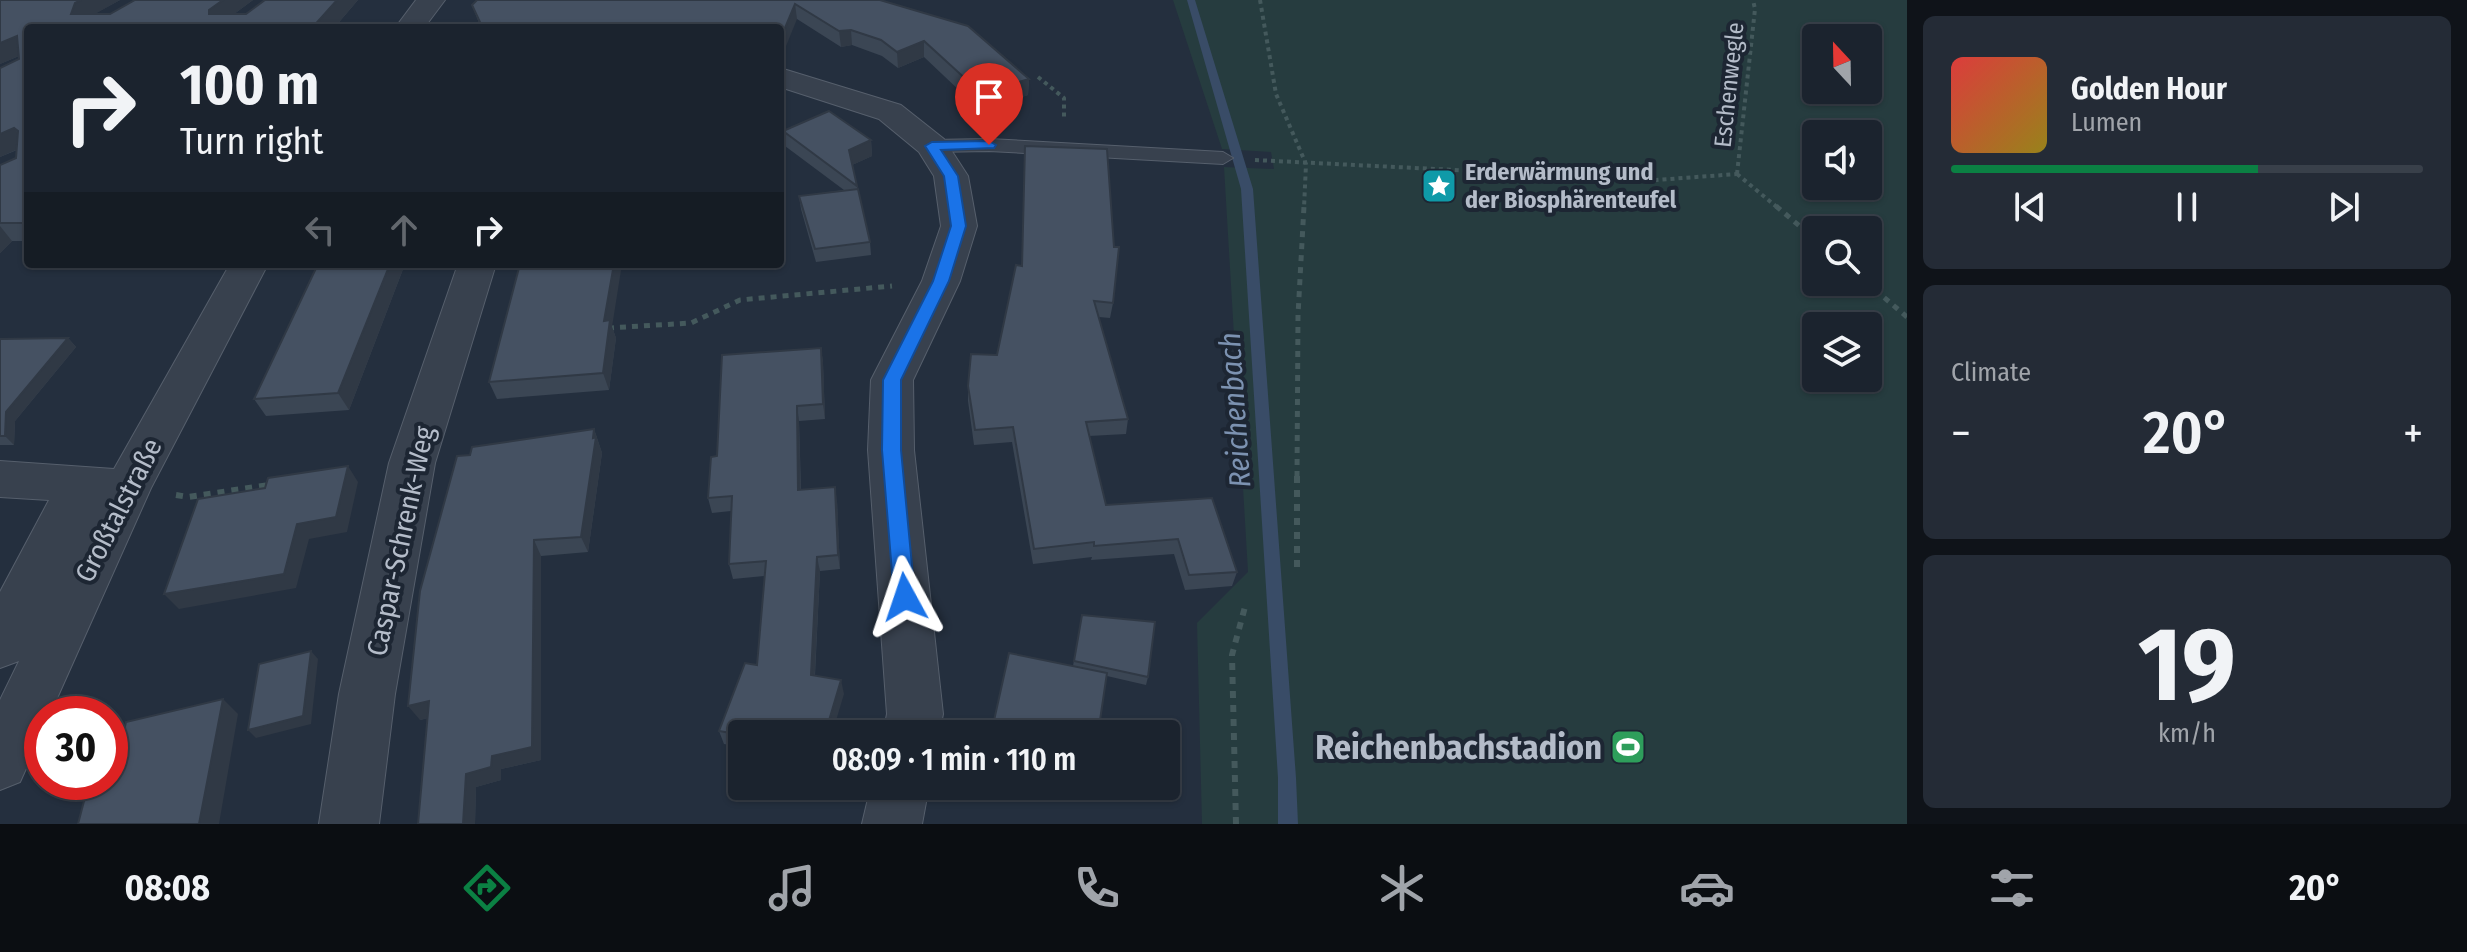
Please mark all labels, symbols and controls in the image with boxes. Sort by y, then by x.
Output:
street label: Eschenwegle [1709,21,1749,149]
north arrow [1802,24,1882,104]
map controls [1802,24,1882,392]
text: 100 m [180,52,319,119]
icon: right [48,56,152,160]
pin [955,63,1023,145]
text: Golden Hour [2071,71,2227,107]
icon: arrive [967,75,1011,119]
text: Lumen [2071,107,2142,138]
text: Turn right [180,120,323,164]
button: sound [1802,120,1882,200]
place label: Erderwärmung und der Biosphärenteufel [1465,158,1677,214]
place icon: Erderwärmung und der Biosphärenteufel [1420,167,1458,205]
icon: previous [2008,185,2052,229]
icon: pause [2165,185,2209,229]
icon: next [2322,185,2366,229]
icon: left [298,208,342,252]
icon: ahead [382,208,426,252]
icon: right [466,208,510,252]
button: search [1802,216,1882,296]
button: layers [1802,312,1882,392]
water label: Reichenbach [1212,331,1258,489]
text: Climate [1951,357,2031,388]
text: 20° [2143,397,2231,469]
text: − [1951,407,1971,460]
text: + [2403,407,2423,460]
street label: Caspar-Schrenk-Weg [360,422,441,659]
street label: Großtalstraße [68,433,169,588]
position arrow [863,555,947,639]
text: 19 [2138,603,2236,728]
speed limit sign: 30 [24,696,128,800]
text: km/h [2158,718,2216,749]
place label: Reichenbachstadion [1315,727,1602,768]
sports icon: Reichenbachstadion [1609,728,1647,766]
text: 08:09 · 1 min · 110 m [832,742,1076,778]
icon: directions [459,860,515,916]
icon: music [764,860,820,916]
icon: phone [1069,860,1125,916]
icon: climate [1374,860,1430,916]
icon: car [1679,860,1735,916]
icon: filters [1984,860,2040,916]
text: 08:08 [125,866,210,910]
text: 20° [2289,866,2342,910]

